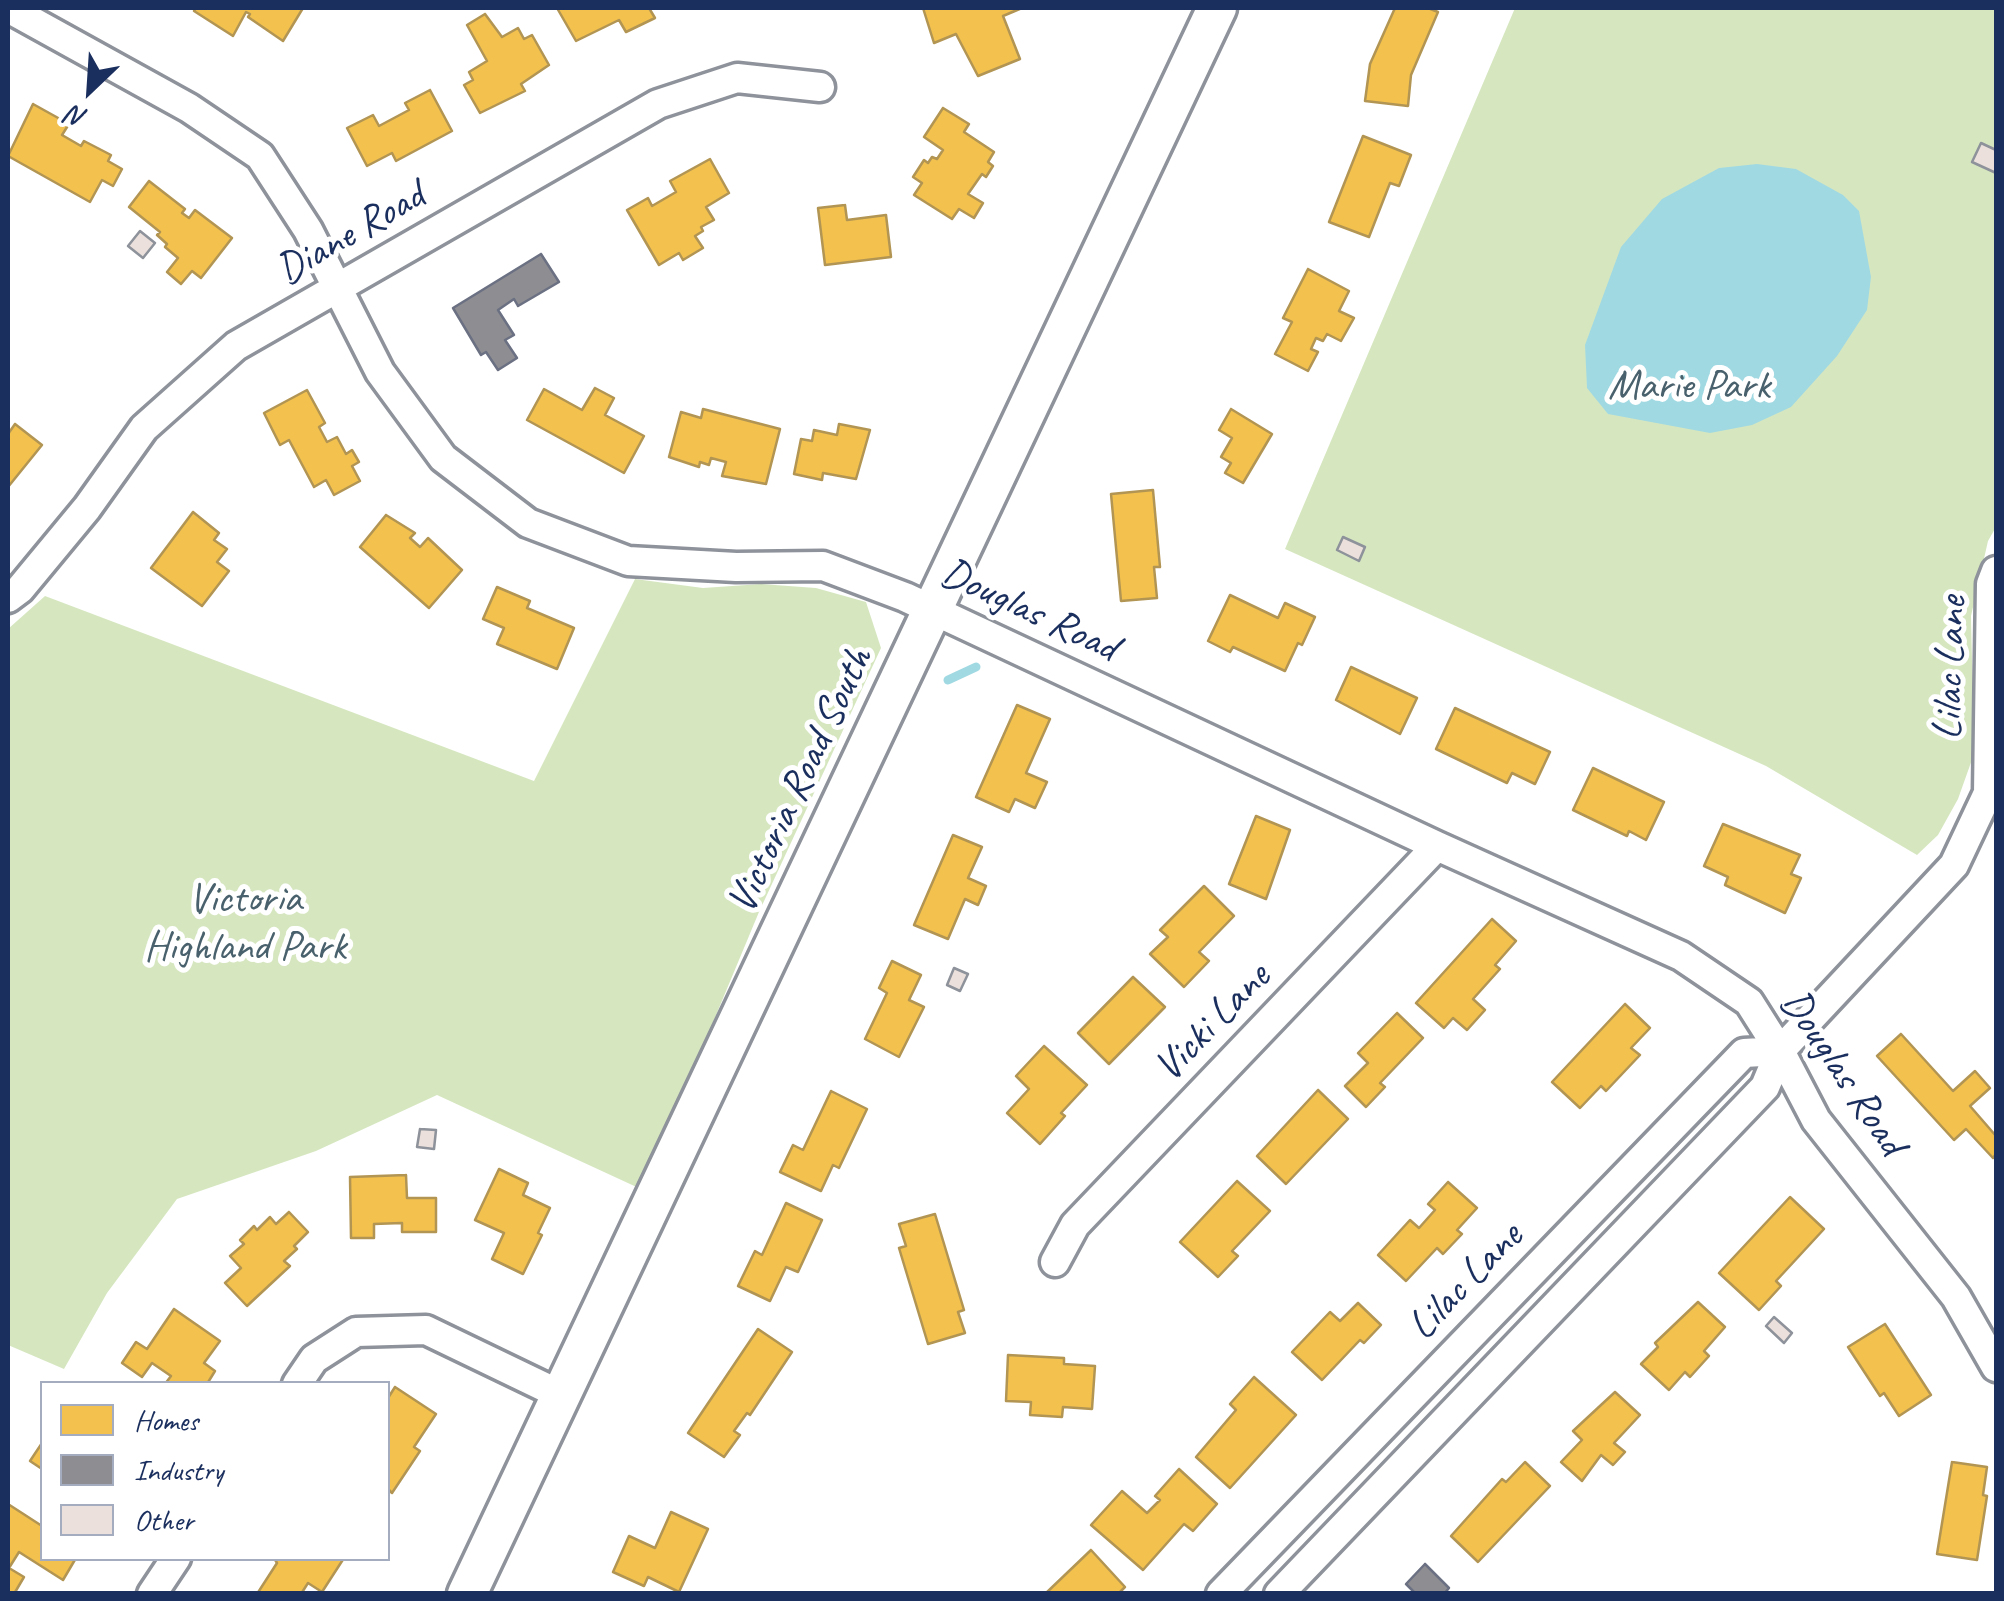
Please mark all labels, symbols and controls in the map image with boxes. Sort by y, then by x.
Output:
north arrow [40,40,140,140]
text: N [62,98,92,137]
street label: Diane Road [268,172,434,296]
park label: Marie Park [1608,362,1770,412]
street label: Douglas Road [933,548,1125,674]
street label: Lilac Lane [1923,595,1979,741]
street label: Victoria Road South [717,640,885,922]
park label: Victoria Highland Park [144,875,346,974]
street label: Vicki Lane [1144,953,1282,1093]
street label: Douglas Road [1768,981,1916,1165]
street label: Lilac Lane [1398,1213,1534,1351]
legend [40,1381,390,1561]
text: Homes [134,1401,198,1439]
text: Industry [134,1451,223,1489]
text: Other [134,1501,194,1539]

